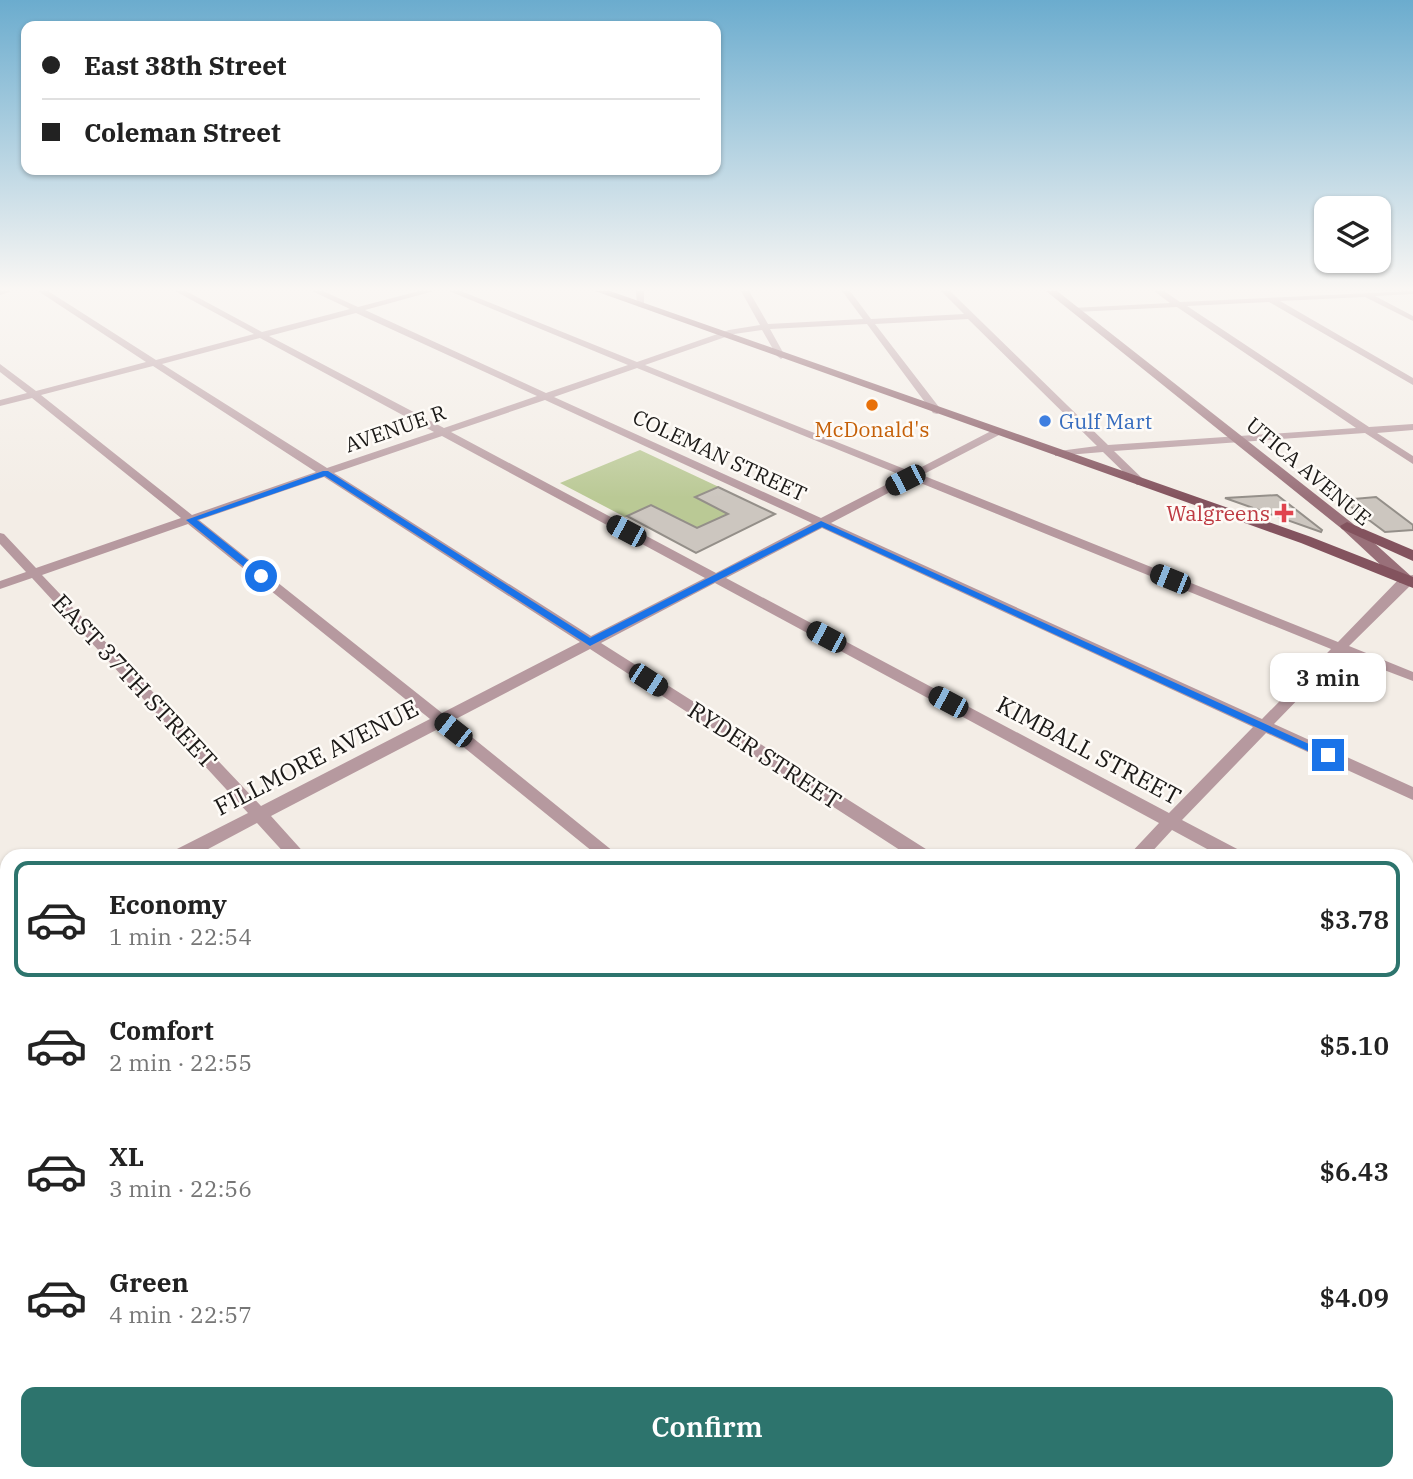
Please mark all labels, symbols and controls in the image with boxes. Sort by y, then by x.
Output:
text: East 38th Street [84,48,287,82]
text: Coleman Street [84,115,281,149]
map controls [1314,196,1391,273]
button: layers [1314,196,1391,273]
marker: McDonald's [864,397,880,413]
street label: AVENUE R [341,398,449,458]
street label: COLEMAN STREET [629,402,811,508]
place label: Gulf Mart [1059,407,1152,435]
street label: UTICA AVENUE [1241,410,1377,532]
marker: Gulf Mart [1037,413,1053,429]
place label: McDonald's [814,415,930,443]
car [882,461,929,499]
place label: Walgreens [1166,499,1270,527]
marker: Walgreens [1276,505,1292,521]
car [603,512,650,550]
route start [245,560,277,592]
car [1147,561,1194,597]
street label: EAST 37TH STREET [46,587,224,775]
car [803,618,850,656]
callout: 3 min [1270,654,1386,702]
car [625,660,672,700]
text: 3 min [1296,662,1360,692]
car [925,683,972,721]
street label: KIMBALL STREET [991,688,1187,812]
street label: FILLMORE AVENUE [208,692,424,822]
street label: RYDER STREET [682,694,848,816]
car [430,709,477,751]
route end [1312,739,1344,771]
text: Economy [109,887,227,921]
icon: car [25,888,88,951]
text: $3.78 [1320,902,1389,936]
text: 1 min · 22:54 [109,921,252,951]
text: Comfort [109,1013,214,1047]
icon: car [25,1014,88,1077]
text: $5.10 [1320,1028,1389,1062]
text: 2 min · 22:55 [109,1047,252,1077]
text: XL [109,1139,144,1173]
icon: car [25,1140,88,1203]
text: $6.43 [1320,1154,1389,1188]
text: 3 min · 22:56 [109,1173,252,1203]
text: Green [109,1265,189,1299]
icon: car [25,1266,88,1329]
text: $4.09 [1320,1280,1389,1314]
text: 4 min · 22:57 [109,1299,252,1329]
button: Confirm [21,1387,1393,1467]

